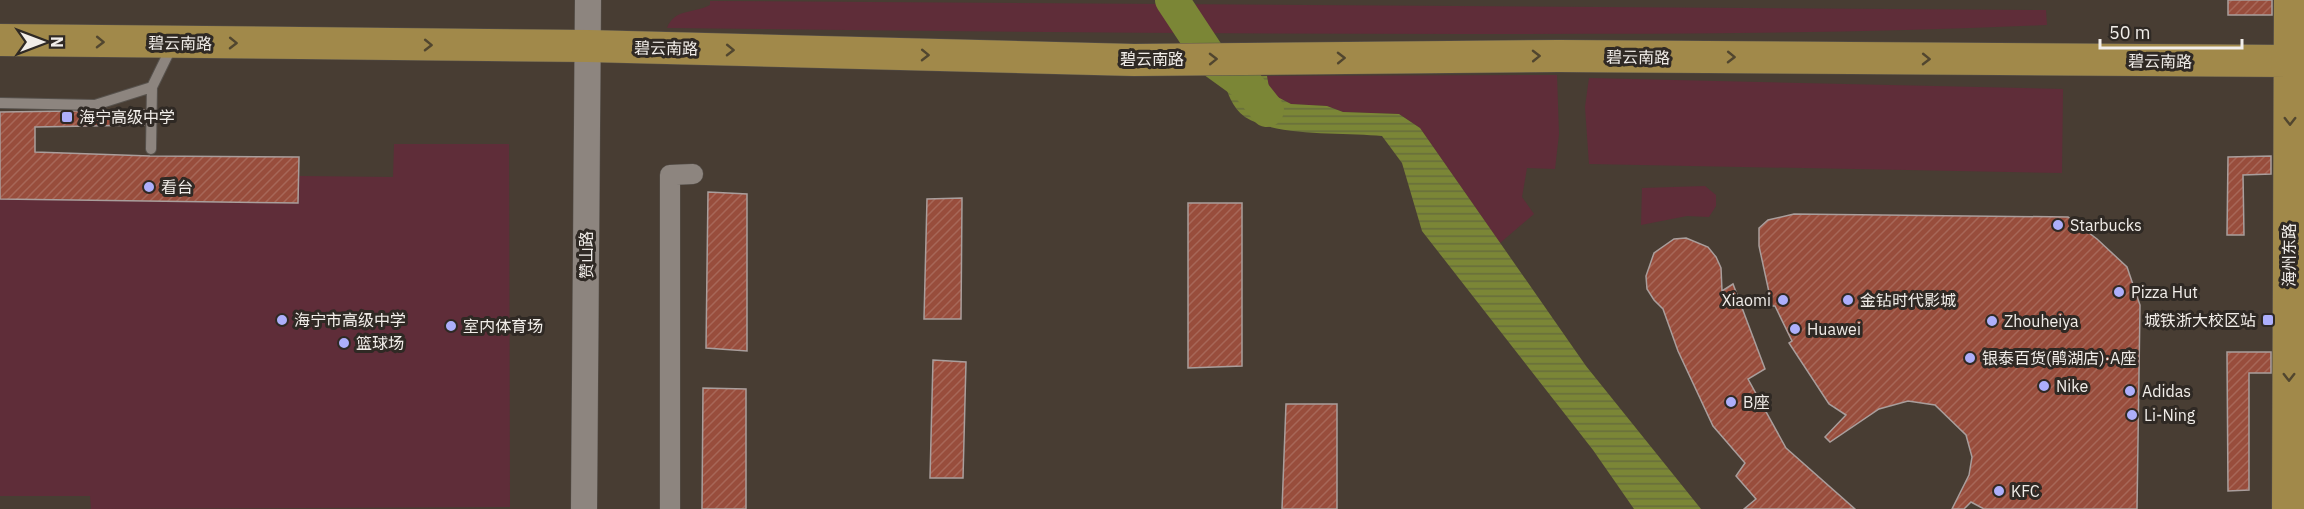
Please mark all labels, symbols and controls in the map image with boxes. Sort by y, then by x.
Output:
north arrow [12,12,72,72]
scale bar [2100,12,2242,50]
text: 50 m [2109,21,2151,44]
street label: 碧云南路 [148,32,212,54]
one-way arrow [96,35,105,48]
text: N [47,36,67,48]
one-way arrow [229,37,238,49]
street label: 碧云南路 [634,37,698,59]
one-way arrow [424,39,433,51]
one-way arrow [726,44,735,56]
street label: 碧云南路 [1606,46,1670,68]
one-way arrow [921,49,930,61]
street label: 碧云南路 [1120,49,1184,69]
one-way arrow [1531,50,1540,62]
street label: 碧云南路 [2128,50,2192,72]
one-way arrow [1726,51,1735,64]
one-way arrow [1336,52,1345,64]
one-way arrow [1209,53,1218,65]
one-way arrow [1921,53,1930,65]
place label: 海宁高级中学 [79,107,175,127]
marker: 海宁高级中学 [60,110,74,124]
one-way arrow [2284,117,2296,126]
place label: 看台 [161,177,193,197]
marker: 看台 [142,180,156,194]
place label: Starbucks [2070,215,2142,235]
marker: Starbucks [2051,218,2065,232]
street label: 海州东路 [2279,223,2299,287]
street label: 赞山路 [576,231,596,279]
place label: Pizza Hut [2131,282,2198,302]
marker: Pizza Hut [2112,285,2126,299]
place label: Xiaomi [1722,290,1771,310]
place label: 金钻时代影城 [1860,290,1956,310]
marker: Xiaomi [1776,293,1790,307]
marker: 金钻时代影城 [1841,293,1855,307]
place label: 海宁市高级中学 [294,310,406,330]
place label: 城铁浙大校区站 [2144,310,2256,330]
place label: Zhouheiya [2004,311,2079,331]
marker: 海宁市高级中学 [275,313,289,327]
marker: 城铁浙大校区站 [2261,313,2275,327]
marker: Zhouheiya [1985,314,1999,328]
place label: 室内体育场 [463,316,543,336]
marker: 室内体育场 [444,319,458,333]
place label: Huawei [1807,319,1861,339]
marker: Huawei [1788,322,1802,336]
place label: 篮球场 [356,333,404,353]
marker: 篮球场 [337,336,351,350]
place label: 银泰百货(鹃湖店)·A座 [1982,348,2136,368]
marker: 银泰百货(鹃湖店)·A座 [1963,351,1977,365]
one-way arrow [2283,373,2295,382]
place label: Nike [2056,376,2088,396]
marker: Nike [2037,379,2051,393]
place label: Adidas [2142,381,2191,401]
marker: Adidas [2123,384,2137,398]
place label: B座 [1743,392,1769,412]
marker: B座 [1724,395,1738,409]
place label: Li-Ning [2144,405,2196,425]
marker: Li-Ning [2125,408,2139,422]
place label: KFC [2011,481,2040,501]
marker: KFC [1992,484,2006,498]

